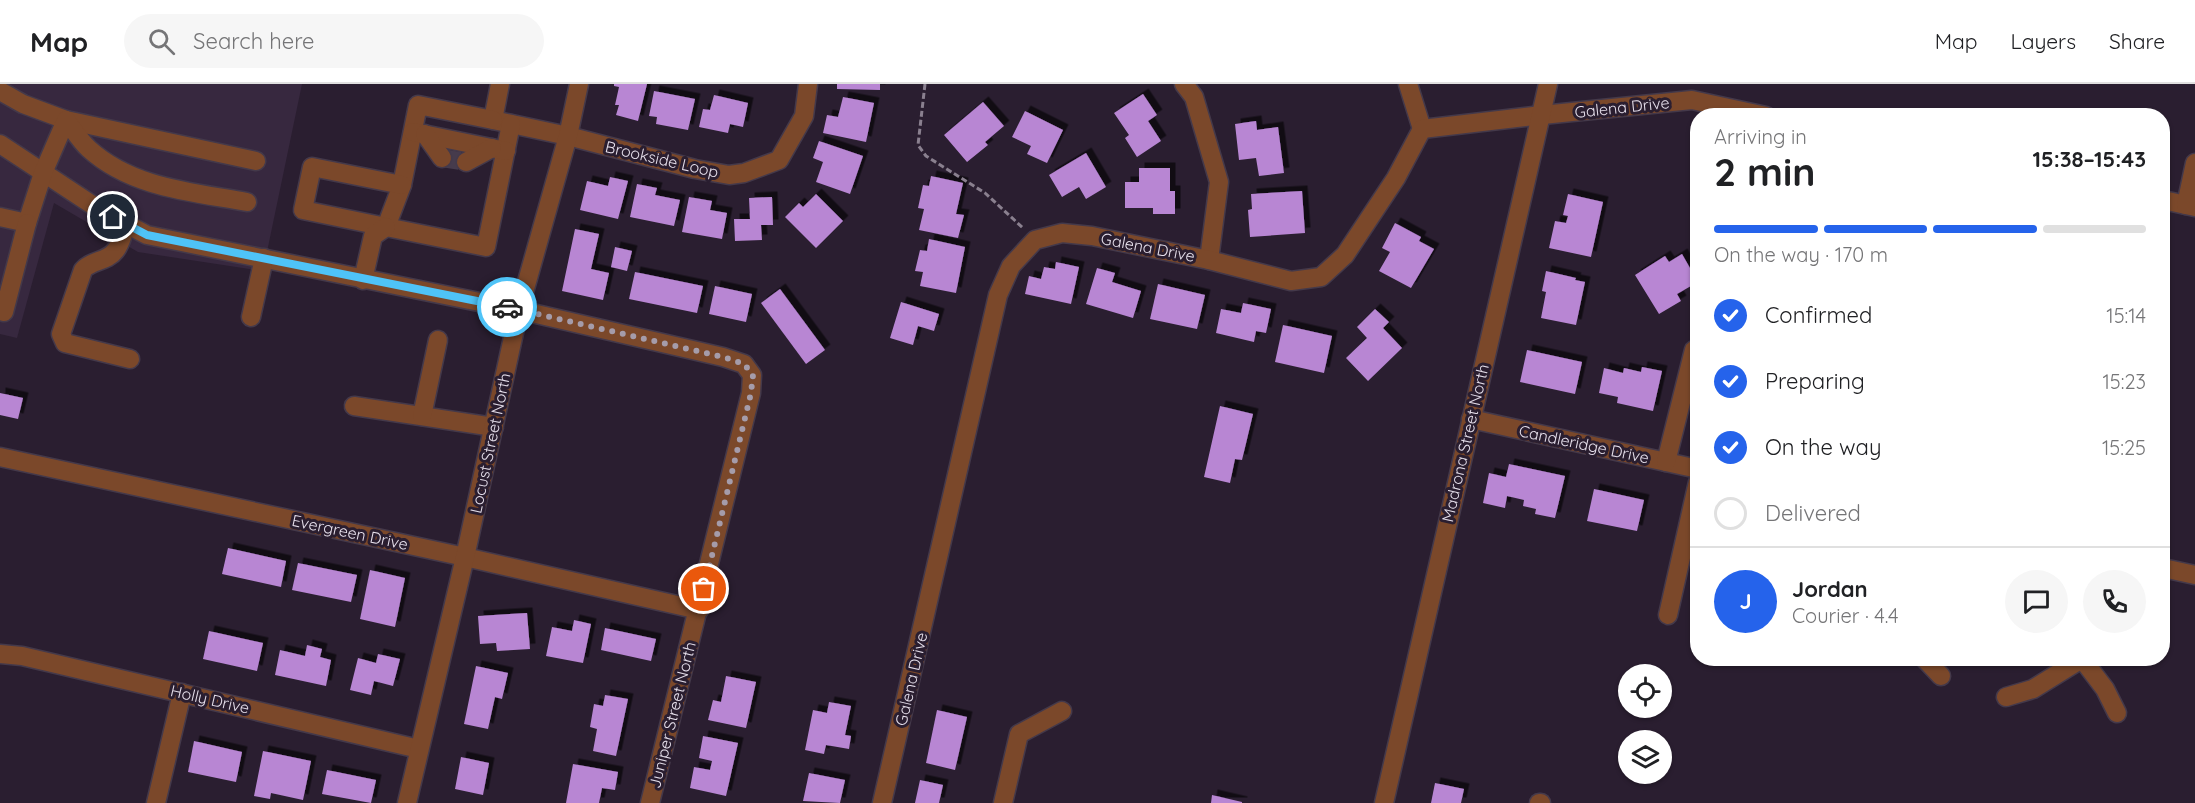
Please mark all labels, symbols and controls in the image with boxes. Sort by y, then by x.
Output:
search box [124,14,544,68]
text: Map [30,24,88,59]
icon: search [145,25,178,58]
text: Search here [193,27,315,55]
text: Map [1935,28,1978,54]
text: Layers [2011,28,2076,54]
text: Share [2109,28,2165,54]
street label: Galena Drive [1573,92,1671,122]
text: Arriving in [1714,124,1807,149]
street label: Brookside Loop [603,136,721,182]
text: 15:38–15:43 [2032,145,2146,173]
text: 2 min [1714,147,1816,196]
pin [87,191,138,242]
icon: home [96,200,129,233]
street label: Galena Drive [1099,228,1197,266]
text: On the way · 170 m [1714,242,1888,267]
courier [477,277,537,337]
icon: car [491,291,524,324]
icon: check [1714,299,1747,332]
text: Confirmed [1765,301,1872,329]
text: 15:14 [2106,303,2146,328]
street label: Madrona Street North [1437,362,1493,524]
icon: check [1714,365,1747,398]
text: Preparing [1765,367,1865,395]
text: 15:23 [2102,369,2146,394]
street label: Locust Street North [465,371,515,515]
street label: Candleridge Drive [1517,420,1651,468]
icon: check [1714,431,1747,464]
text: On the way [1765,433,1881,461]
text: 15:25 [2102,435,2146,460]
text: Delivered [1765,499,1861,527]
street label: Evergreen Drive [290,510,410,554]
pin [678,563,729,614]
button: chat [2005,570,2068,633]
button: phone [2083,570,2146,633]
icon: bag [687,572,720,605]
text: Jordan [1792,575,1868,603]
text: J [1739,587,1752,615]
text: Courier · 4.4 [1792,603,1898,628]
street label: Galena Drive [891,630,931,728]
street label: Juniper Street North [644,640,700,790]
map controls [1618,664,1672,784]
button: locate [1618,664,1672,718]
street label: Holly Drive [169,680,251,718]
button: layers [1618,730,1672,784]

